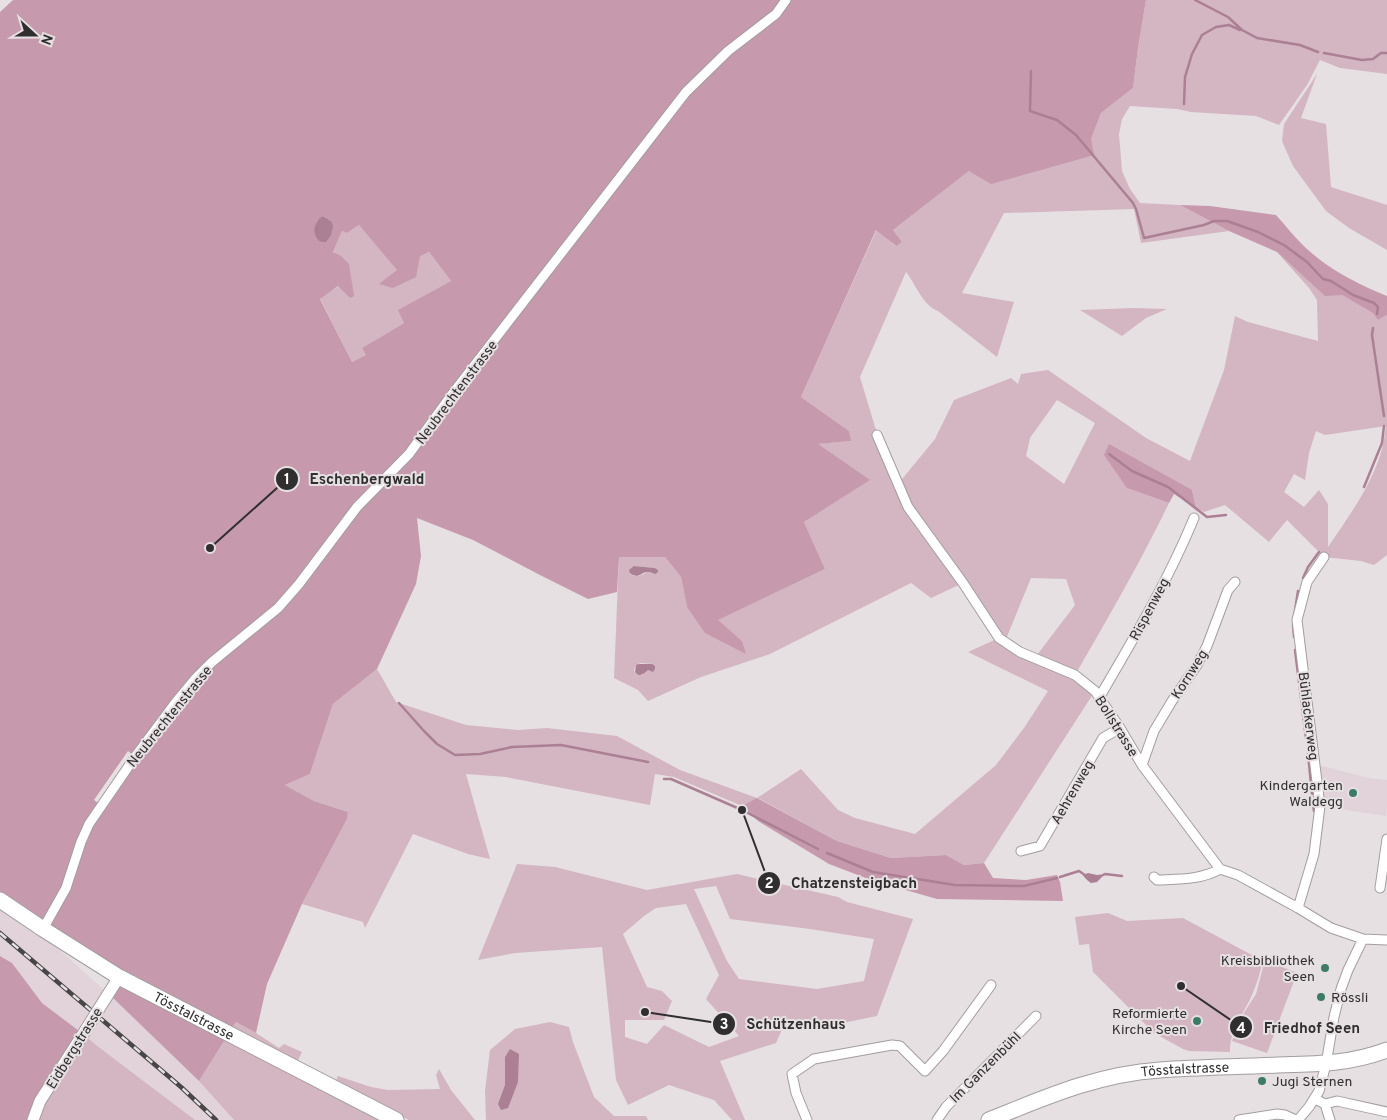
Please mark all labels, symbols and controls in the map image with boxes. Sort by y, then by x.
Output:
north arrow [10,10,60,60]
text: N [36,31,55,47]
street label: Neubrechtenstrasse [413,338,502,448]
callout: Eschenbergwald [275,464,435,494]
text: 1 [284,471,290,490]
text: Eschenbergwald [310,471,424,490]
street label: Rispenweg [1127,575,1174,644]
street label: Kornweg [1168,647,1212,703]
street label: Neubrechtenstrasse [124,663,216,771]
street label: Bühlackerweg [1294,671,1321,761]
street label: Bollstrasse [1090,693,1141,760]
street label: Aehrenweg [1048,758,1098,828]
place label: Kindergarten Waldegg [1260,778,1343,811]
marker: Kindergarten Waldegg [1347,787,1359,799]
callout: Chatzensteigbach [756,868,927,898]
text: 2 [764,875,774,894]
text: Chatzensteigbach [791,875,917,894]
place label: Kreisbibliothek Seen [1221,953,1315,986]
marker: Kreisbibliothek Seen [1319,962,1331,974]
street label: Tösstalstrasse [150,989,236,1045]
place label: Rössli [1331,990,1368,1007]
marker: Rössli [1315,991,1327,1003]
street label: Eidbergstrasse [43,1005,107,1093]
place label: Reformierte Kirche Seen [1112,1006,1187,1039]
callout: Schützenhaus [711,1009,856,1039]
callout: Friedhof Seen [1228,1012,1370,1042]
marker: Reformierte Kirche Seen [1191,1015,1203,1027]
text: 3 [720,1016,729,1035]
text: Schützenhaus [746,1016,846,1035]
text: 4 [1236,1020,1246,1039]
text: Friedhof Seen [1264,1020,1360,1039]
street label: Im Ganzenbühl [947,1029,1025,1107]
street label: Tösstalstrasse [1140,1060,1230,1082]
place label: Jugi Sternen [1272,1074,1352,1091]
marker: Jugi Sternen [1256,1075,1268,1087]

